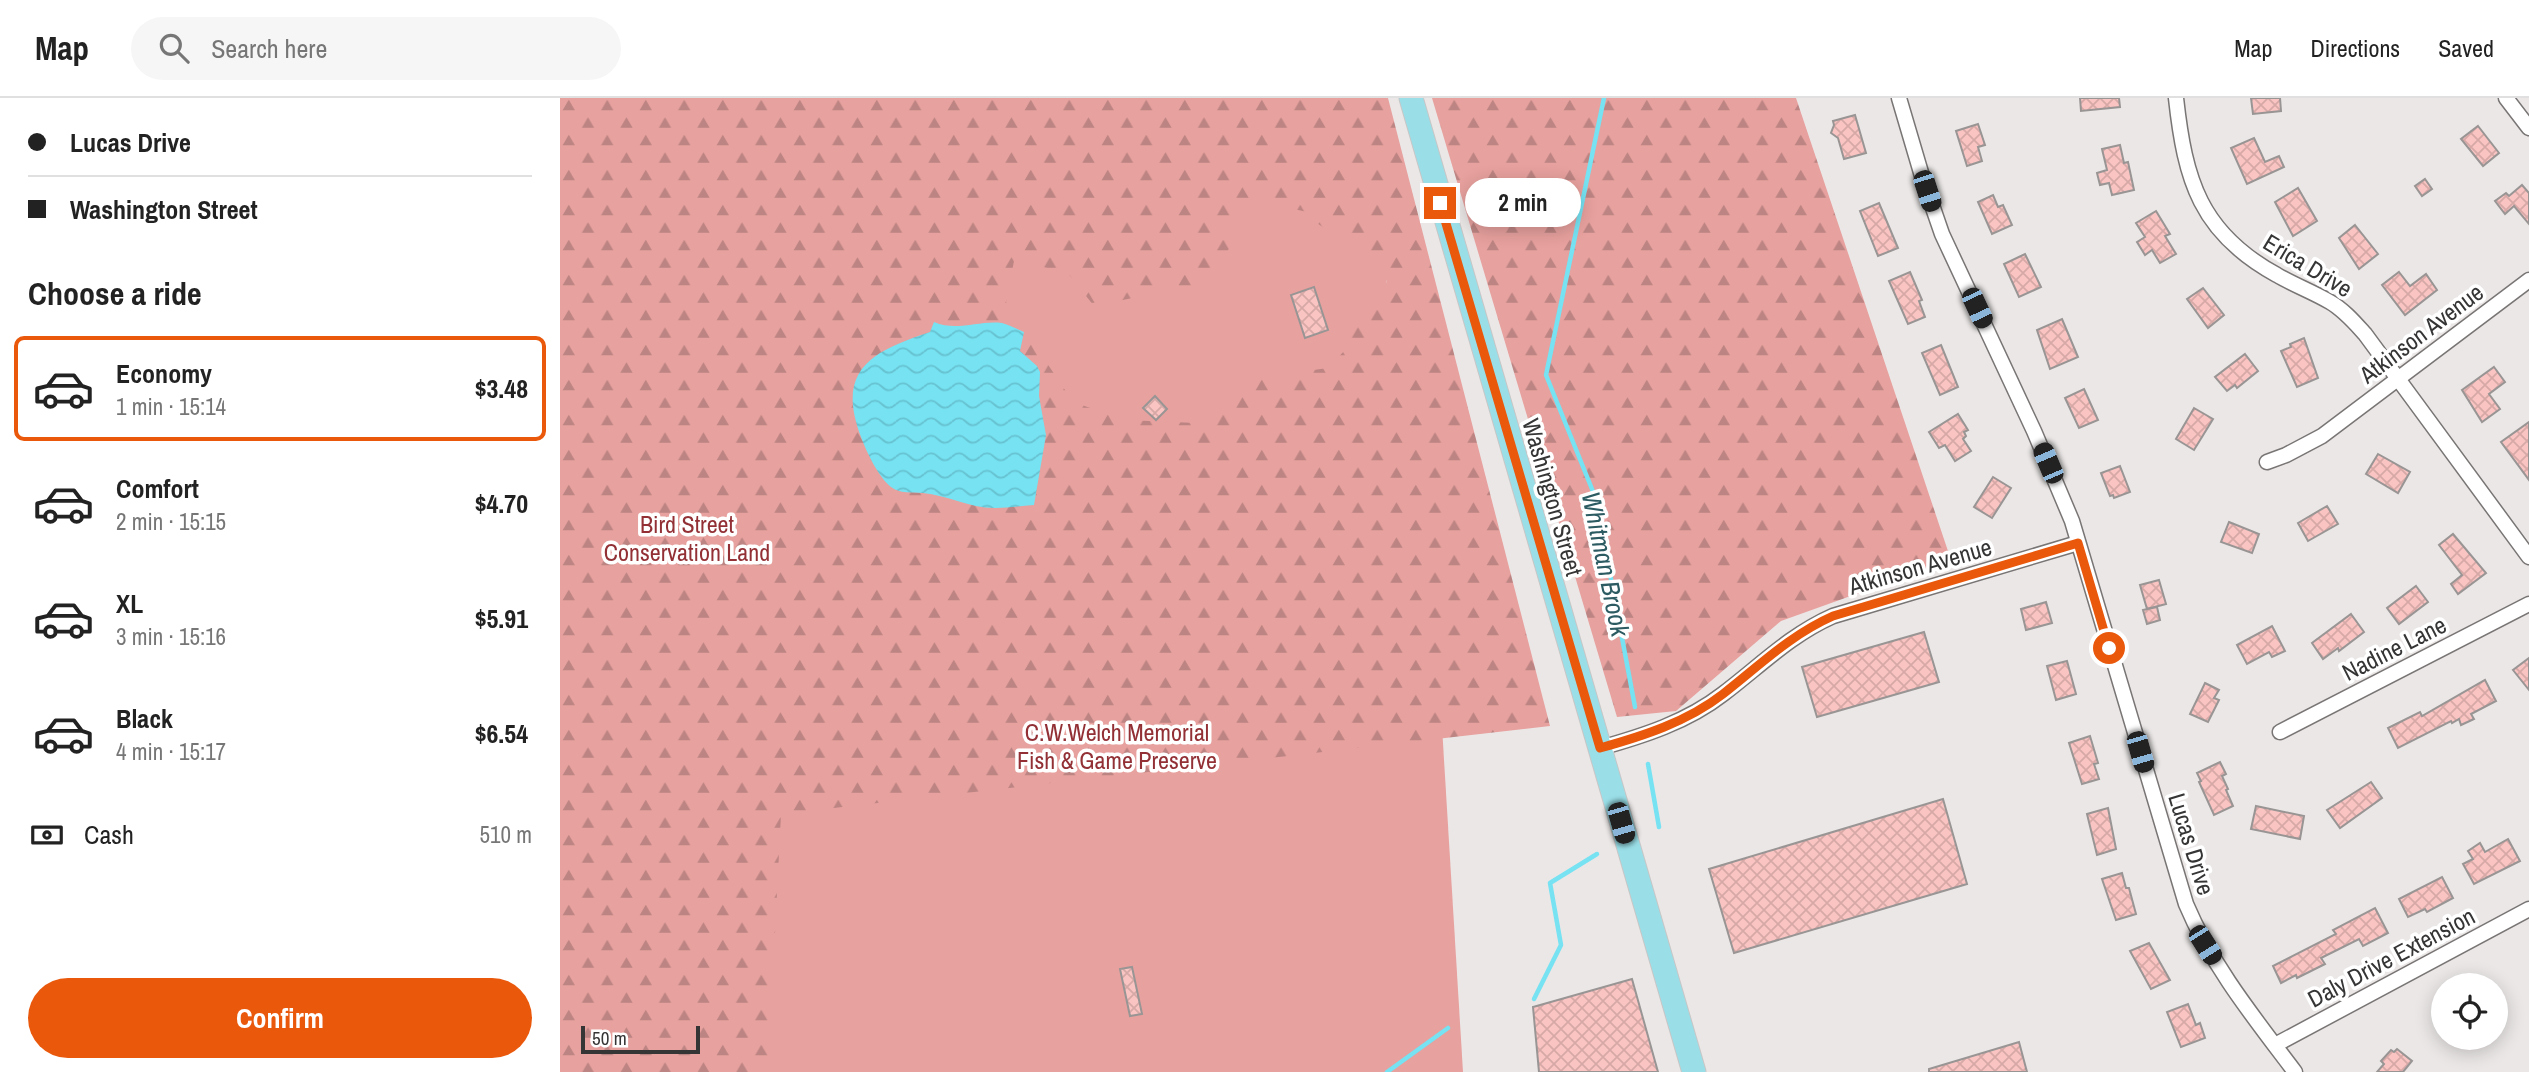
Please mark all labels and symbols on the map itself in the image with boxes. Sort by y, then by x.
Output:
car [1911,168,1944,214]
callout: 2 min [1464,178,1580,228]
route end [1424,187,1456,219]
street label: Erica Drive [2258,226,2358,304]
street label: Atkinson Avenue [2352,276,2489,391]
car [1959,285,1996,331]
street label: Washington Street [1515,415,1591,580]
car [2031,440,2066,486]
water label: Whitman Brook [1574,488,1639,641]
park label: Bird Street Conservation Land [604,508,770,568]
street label: Atkinson Avenue [1844,530,1995,602]
street label: Nadine Lane [2337,608,2451,688]
route start [2093,632,2125,664]
park label: C.W.Welch Memorial Fish & Game Preserve [1017,716,1217,776]
car [2125,729,2156,775]
street label: Lucas Drive [2161,789,2223,899]
car [1606,800,1637,846]
street label: Daly Drive Extension [2302,899,2480,1015]
car [2185,922,2226,968]
scale bar [581,1023,700,1055]

